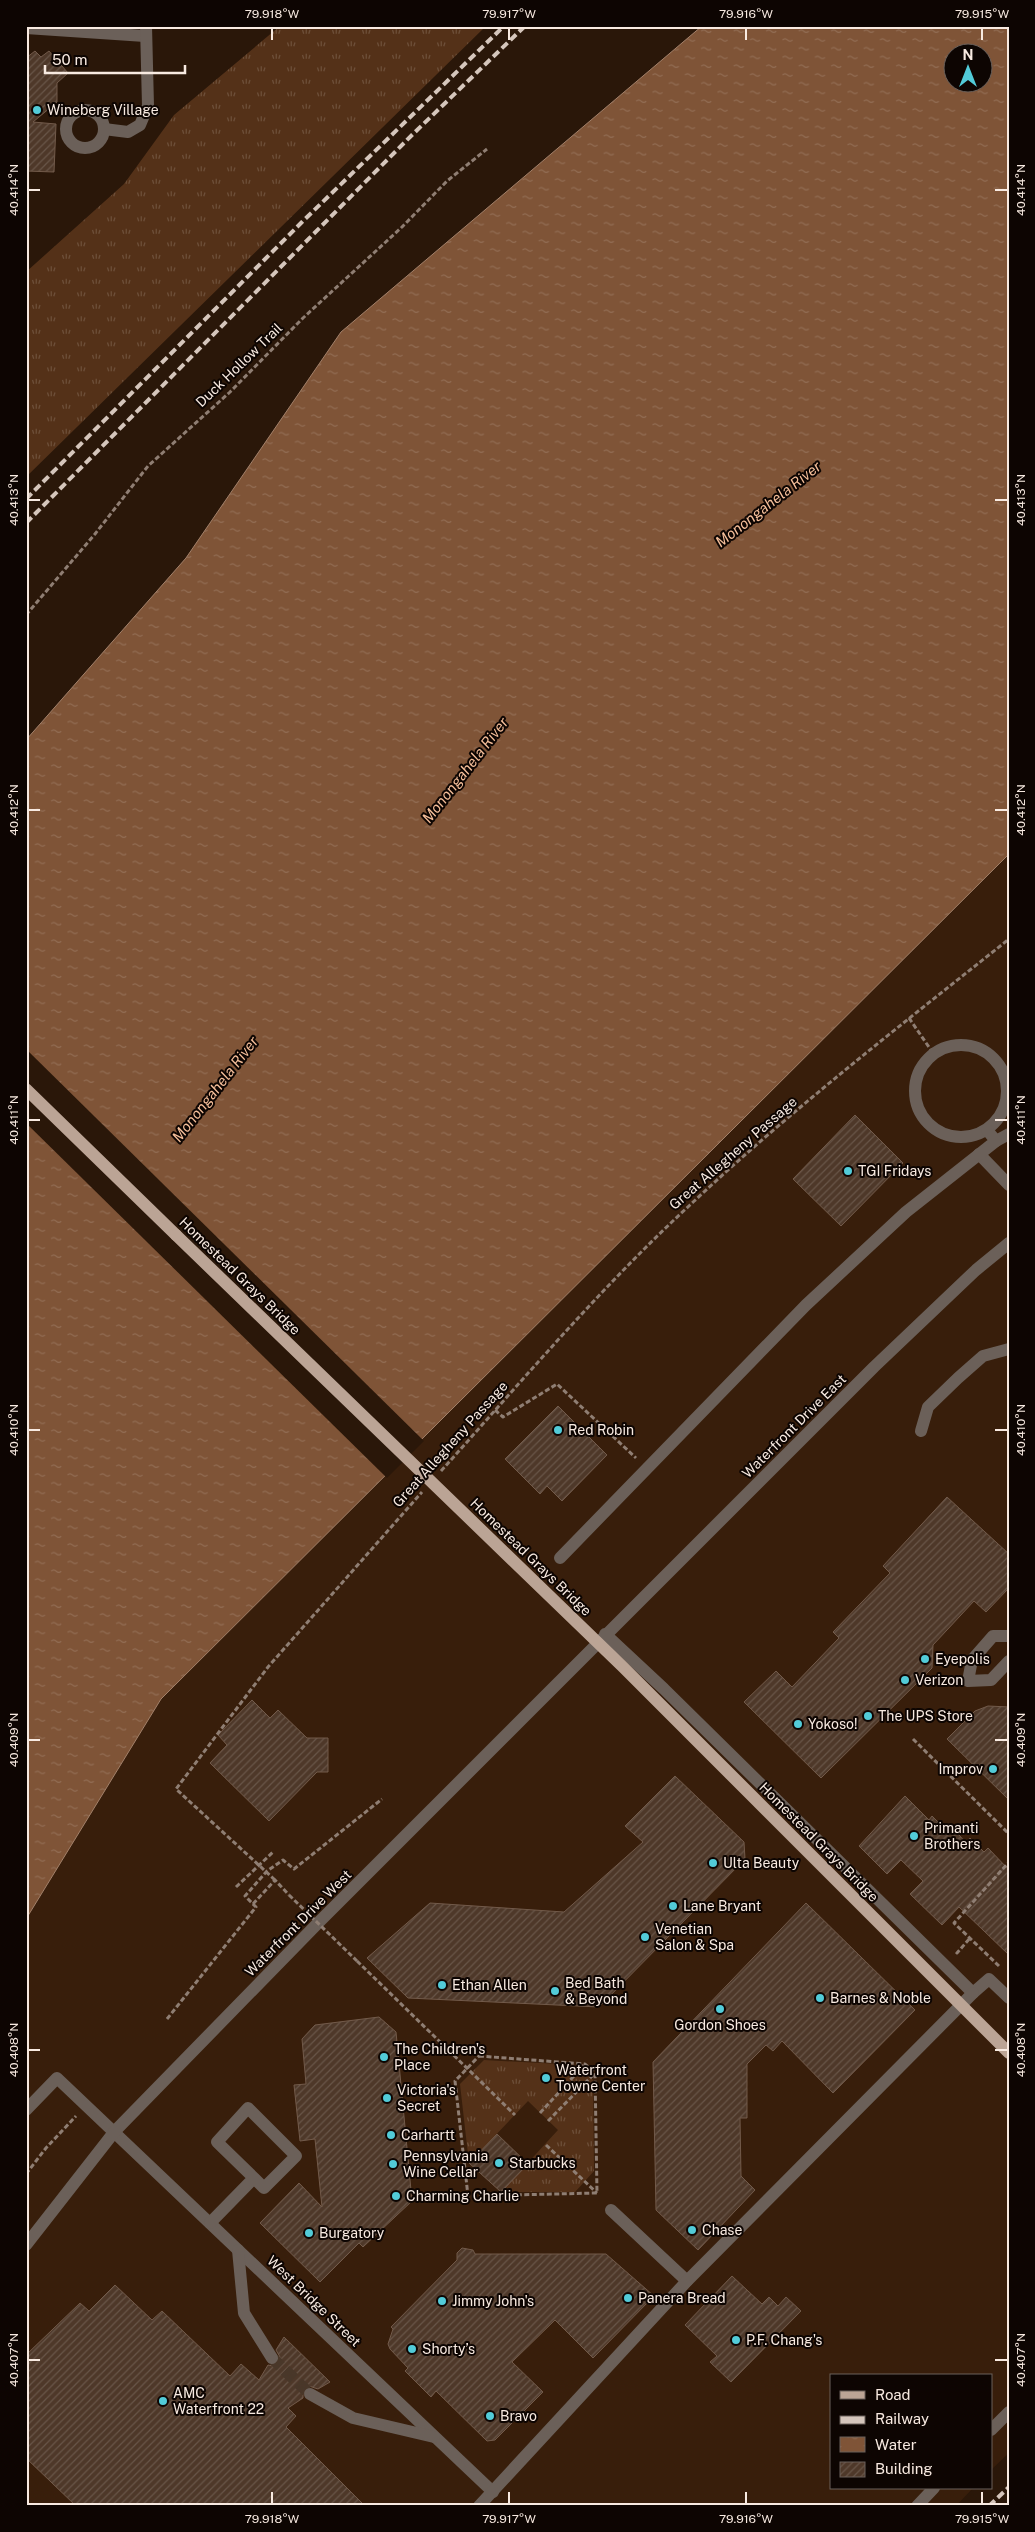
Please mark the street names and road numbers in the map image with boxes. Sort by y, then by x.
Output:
street label: Duck Hollow Trail [193,320,285,410]
street label: Great Allegheny Passage [666,1093,800,1213]
street label: Homestead Grays Bridge [176,1214,304,1338]
street label: Waterfront Drive East [739,1371,849,1481]
street label: Great Allegheny Passage [389,1378,511,1510]
street label: Homestead Grays Bridge [467,1495,595,1619]
street label: Homestead Grays Bridge [756,1779,882,1905]
street label: Waterfront Drive West [241,1866,355,1980]
street label: West Bridge Street [264,2252,364,2350]

